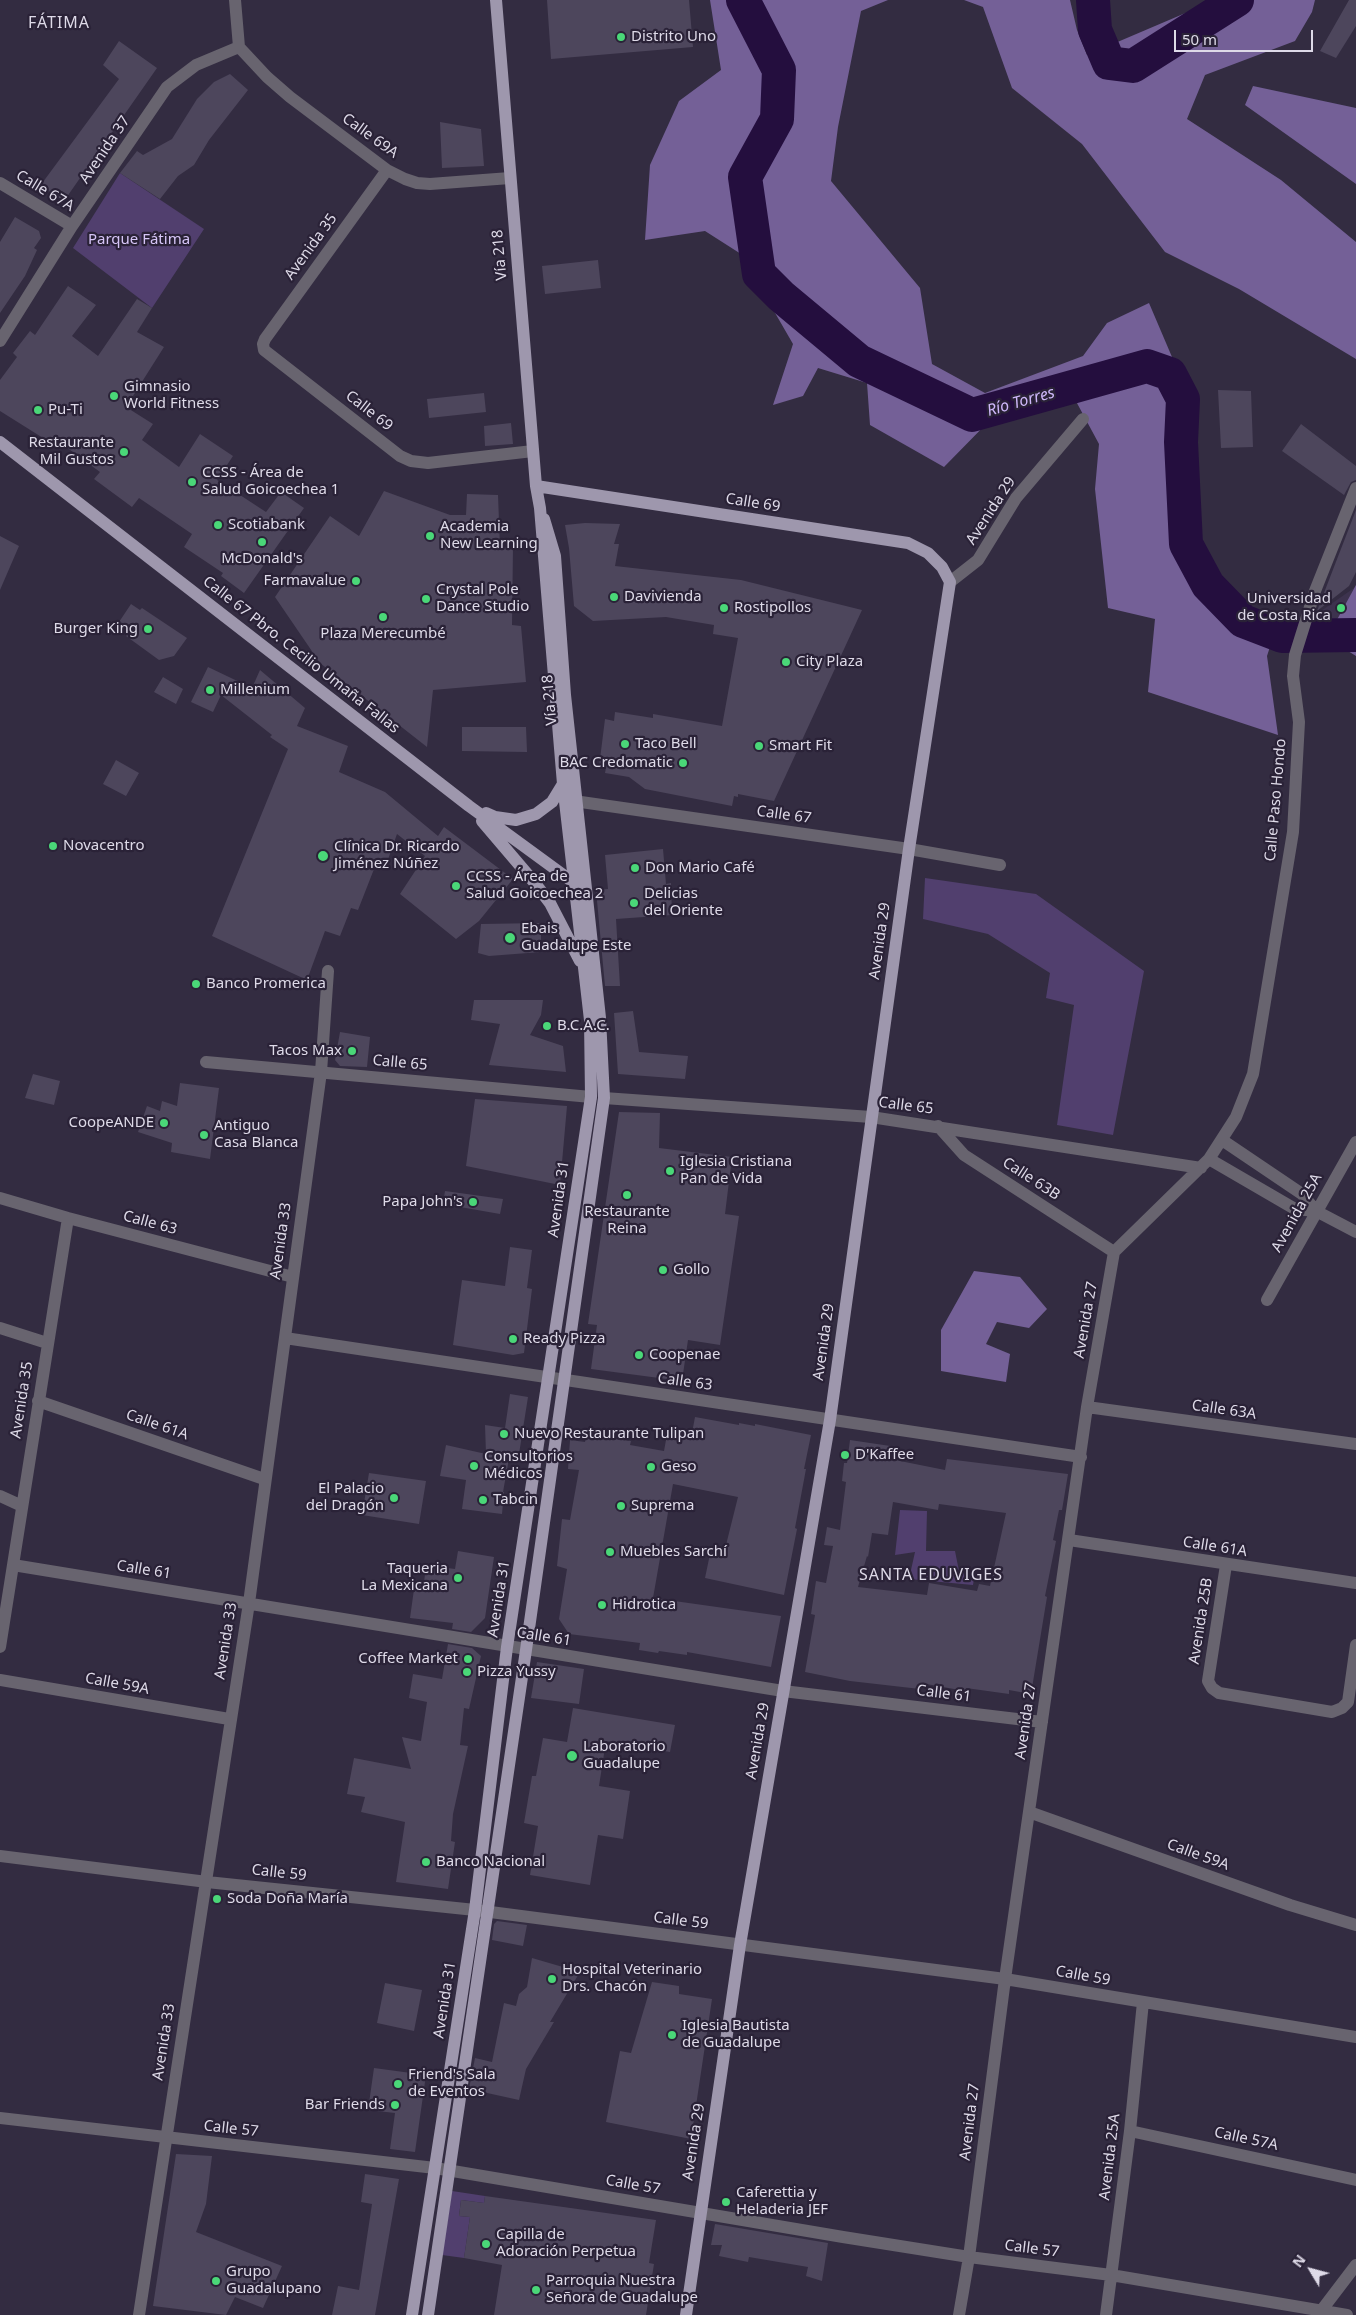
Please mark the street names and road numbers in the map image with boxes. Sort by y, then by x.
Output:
street label: Calle 69A [339,110,401,162]
street label: Avenida 37 [76,113,134,187]
street label: Calle 67A [13,167,77,215]
street label: Avenida 35 [281,210,341,284]
street label: Vía 218 [489,229,511,281]
street label: Calle 69 [342,387,396,435]
street label: Avenida 29 [962,474,1020,548]
street label: Calle 69 [724,490,782,516]
street label: Calle 67 Pbro. Cecilio Umaña Fallas [199,573,403,737]
street label: Vía 218 [539,674,561,726]
street label: Calle Paso Hondo [1262,738,1290,862]
street label: Calle 67 [755,802,813,828]
street label: Avenida 29 [866,901,894,981]
street label: Calle 65 [372,1052,428,1074]
street label: Calle 65 [878,1094,934,1118]
street label: Calle 63B [999,1154,1063,1204]
street label: Avenida 31 [545,1159,573,1239]
street label: Avenida 25A [1268,1171,1326,1255]
street label: Avenida 33 [267,1201,295,1281]
street label: Calle 63 [121,1207,179,1239]
street label: Avenida 27 [1070,1280,1102,1360]
street label: Avenida 29 [810,1302,838,1382]
street label: Avenida 35 [7,1360,37,1440]
street label: Calle 63 [656,1369,714,1395]
street label: Calle 63A [1191,1397,1257,1423]
street label: Calle 61A [123,1406,191,1444]
street label: Calle 61A [1182,1533,1248,1561]
street label: Calle 61 [115,1557,173,1583]
street label: Avenida 31 [484,1559,514,1639]
street label: Avenida 25B [1185,1577,1217,1665]
street label: Avenida 33 [211,1601,241,1681]
street label: Calle 61 [515,1624,573,1650]
street label: Calle 59A [84,1670,150,1698]
street label: Avenida 27 [1012,1681,1040,1761]
street label: Calle 61 [916,1682,972,1706]
street label: Avenida 29 [742,1701,774,1781]
street label: Calle 59A [1165,1835,1231,1875]
street label: Calle 59 [251,1861,307,1885]
street label: Calle 59 [653,1909,709,1933]
street label: Avenida 31 [430,1960,460,2040]
street label: Calle 59 [1054,1962,1112,1990]
street label: Avenida 33 [149,2002,179,2082]
street label: Avenida 27 [956,2082,984,2162]
street label: Avenida 29 [679,2102,709,2182]
street label: Avenida 25A [1096,2113,1124,2201]
street label: Calle 57 [203,2117,259,2141]
street label: Calle 57A [1212,2123,1280,2155]
street label: Calle 57 [604,2171,662,2199]
street label: Calle 57 [1004,2237,1060,2261]

